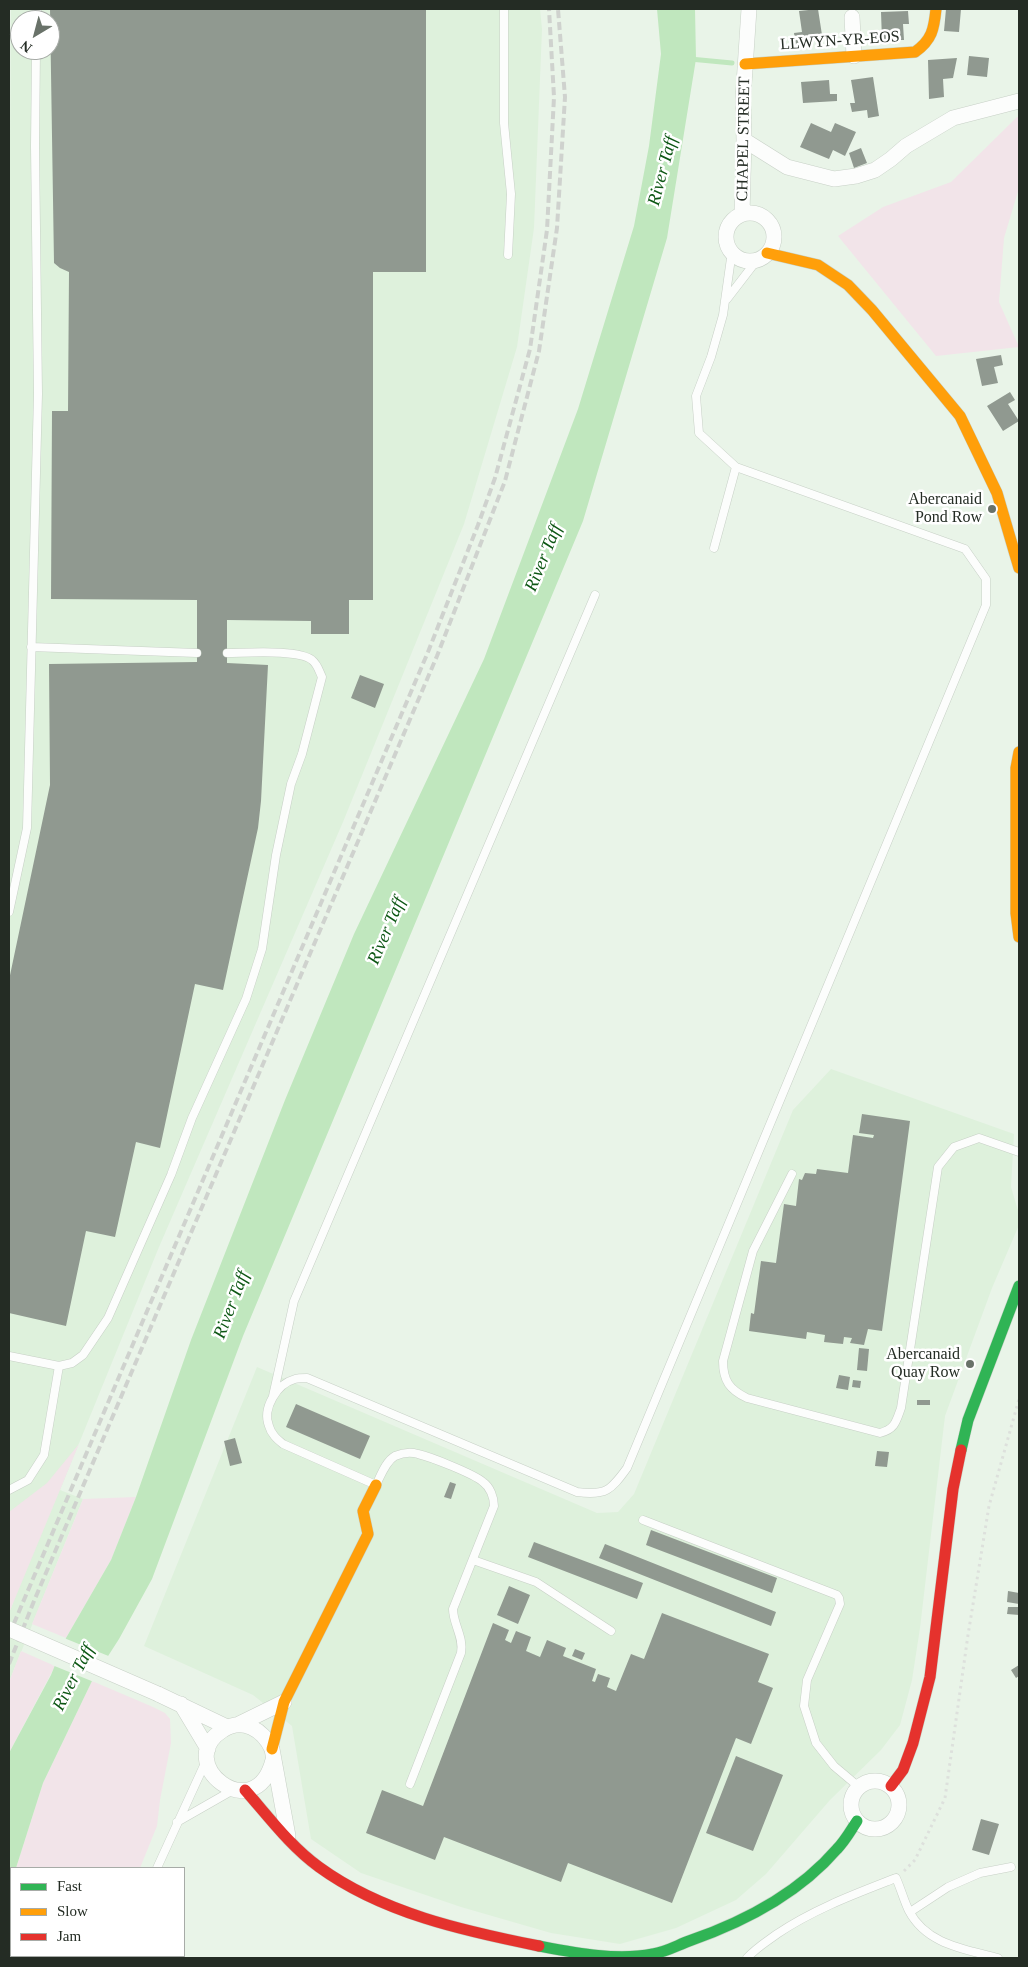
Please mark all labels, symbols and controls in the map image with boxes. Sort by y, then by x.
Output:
north arrow [10,10,60,60]
street label: LLWYN-YR-EOS [780,27,900,55]
text: N [18,38,35,56]
street label: CHAPEL STREET [733,76,755,202]
water label: River Taff [643,134,683,208]
place label: Abercanaid Pond Row [908,490,982,528]
marker: Abercanaid Pond Row [986,503,998,515]
water label: River Taff [521,521,567,595]
water label: River Taff [363,894,411,968]
water label: River Taff [209,1268,255,1342]
place label: Abercanaid Quay Row [886,1345,960,1383]
marker: Abercanaid Quay Row [964,1358,976,1370]
water label: River Taff [48,1642,100,1714]
legend [10,1867,185,1957]
text: Fast [57,1878,82,1894]
text: Slow [57,1903,88,1919]
text: Jam [57,1928,81,1944]

